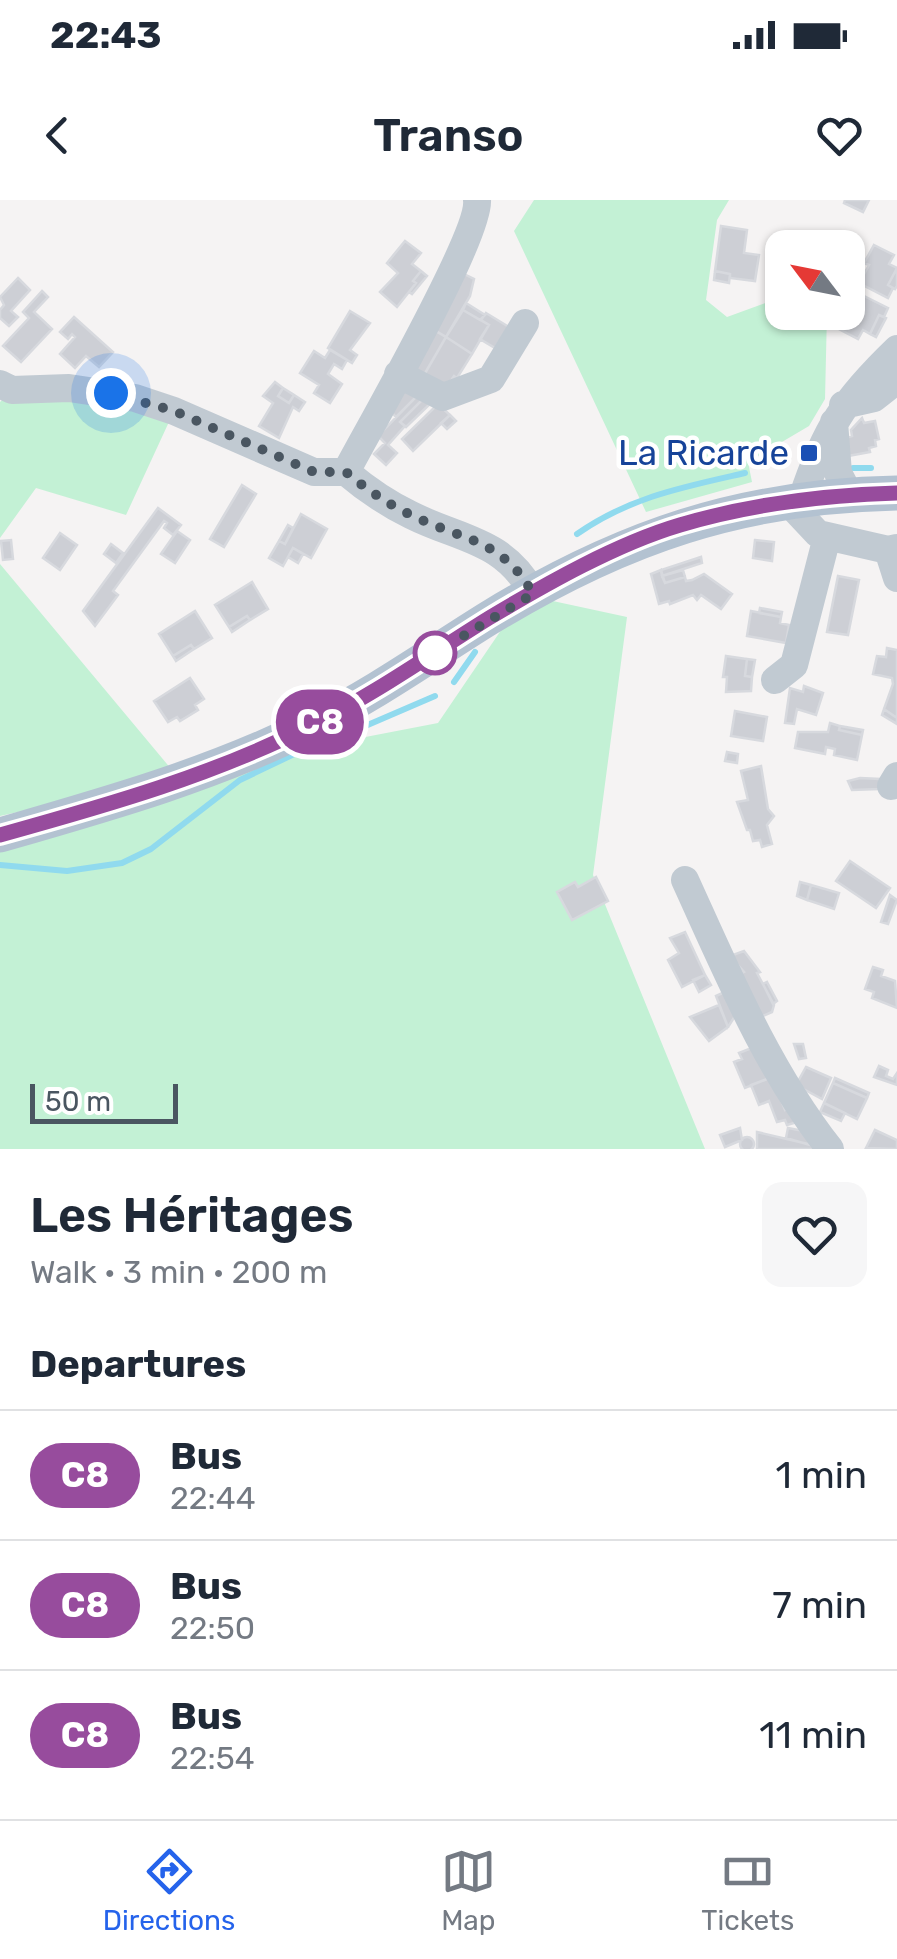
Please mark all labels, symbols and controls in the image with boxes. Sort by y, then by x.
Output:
text: 22:43 [50,12,162,58]
icon: back [30,108,85,163]
icon: heart [812,108,867,163]
text: Transo [373,109,524,162]
north arrow [765,230,865,330]
map controls [765,230,865,330]
your location [86,368,136,418]
place label: La Ricarde [618,432,789,474]
marker: La Ricarde [798,442,820,464]
unlabelled marker [414,632,456,674]
line badge: C8 [275,690,365,754]
text: C8 [296,701,344,743]
scale bar [30,1079,178,1124]
text: 50 m [45,1085,111,1118]
button: heart [762,1182,867,1287]
text: Les Héritages [30,1187,354,1244]
text: Walk · 3 min · 200 m [30,1253,327,1291]
text: Departures [30,1341,246,1387]
text: Bus [170,1433,242,1479]
text: 1 min [775,1452,867,1498]
text: C8 [61,1454,109,1496]
text: 22:44 [170,1479,256,1517]
text: Bus [170,1563,242,1609]
text: 7 min [772,1582,867,1628]
text: C8 [61,1584,109,1626]
text: 22:50 [170,1609,255,1647]
text: Bus [170,1693,242,1739]
text: 11 min [759,1712,867,1758]
text: C8 [61,1714,109,1756]
text: 22:54 [170,1739,255,1777]
tab: Directions [103,1844,235,1937]
tab: Map [441,1844,496,1937]
tab: Tickets [701,1844,794,1937]

